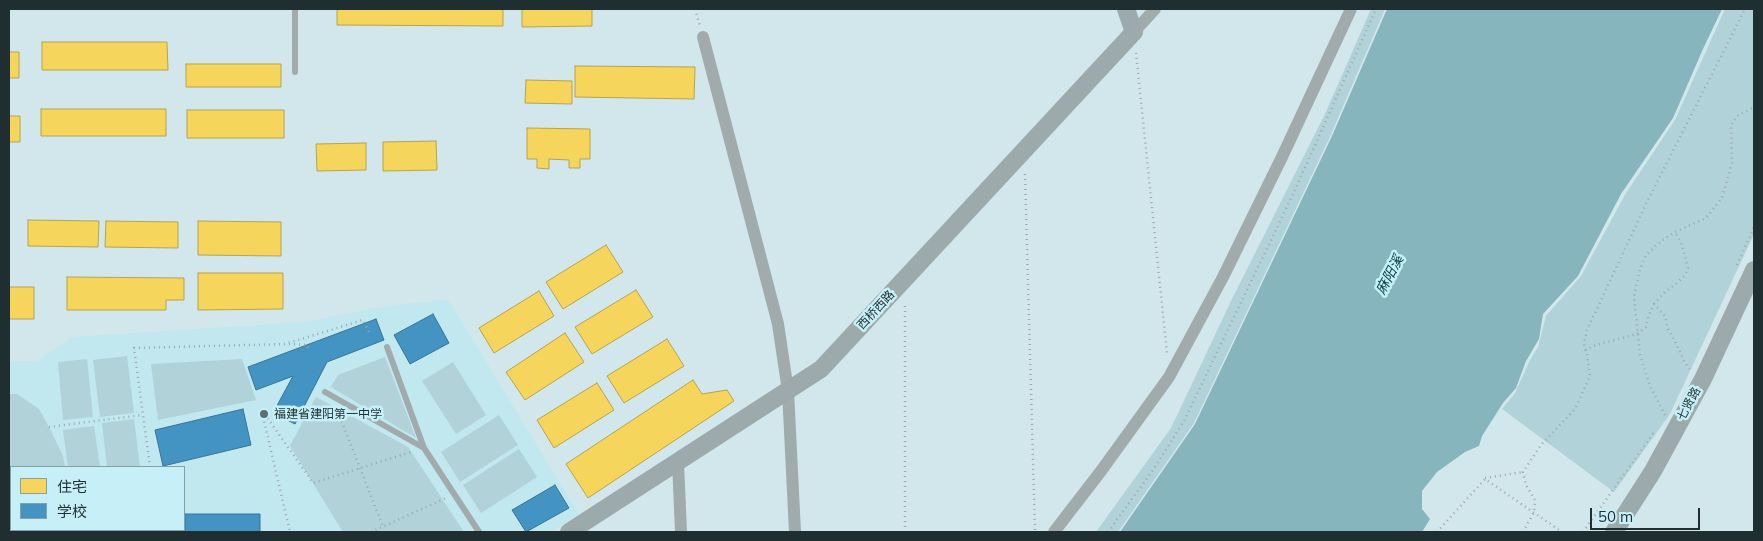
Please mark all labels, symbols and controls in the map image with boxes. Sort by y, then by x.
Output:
water label: 麻阳溪 [1373,253,1407,297]
street label: 西桥西路 [854,288,898,332]
street label: 七贤路 [1674,385,1704,423]
place label: 福建省建阳第一中学 [274,407,382,421]
marker: 福建省建阳第一中学 [258,408,270,420]
legend [10,466,185,531]
text: 住宅 [57,477,87,496]
scale bar [1593,498,1703,530]
text: 学校 [57,502,87,521]
text: 50 m [1598,507,1633,526]

